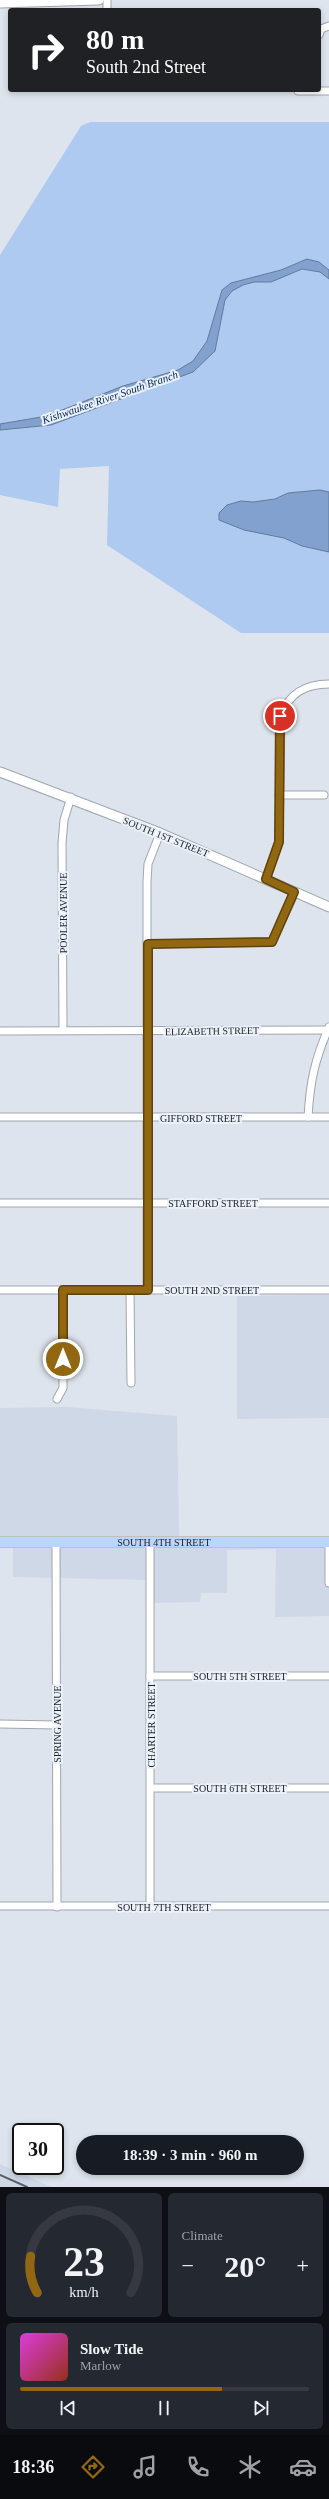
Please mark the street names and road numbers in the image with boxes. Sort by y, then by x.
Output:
street label: SOUTH 1ST STREET [122,815,210,859]
street label: POOLER AVENUE [58,873,69,953]
street label: ELIZABETH STREET [165,1025,259,1037]
street label: GIFFORD STREET [160,1113,242,1124]
street label: STAFFORD STREET [168,1198,258,1209]
street label: SOUTH 2ND STREET [165,1285,259,1296]
street label: SOUTH 4TH STREET [117,1537,211,1548]
street label: SOUTH 5TH STREET [193,1671,287,1682]
street label: CHARTER STREET [146,1682,157,1768]
street label: SPRING AVENUE [52,1685,63,1763]
street label: SOUTH 6TH STREET [193,1783,287,1794]
street label: SOUTH 7TH STREET [117,1902,211,1913]

